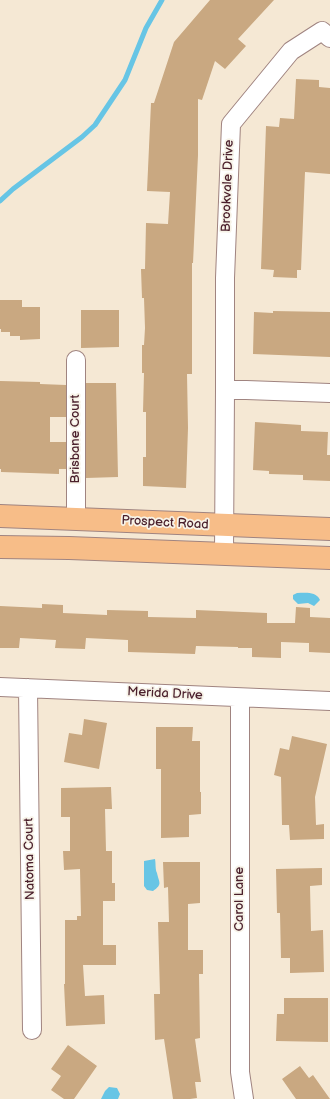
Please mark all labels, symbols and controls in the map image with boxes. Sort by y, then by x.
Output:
street label: Brookvale Drive [219,139,237,233]
street label: Brisbane Court [68,395,84,483]
street label: Prospect Road [121,513,209,533]
street label: Merida Drive [127,684,203,704]
street label: Natoma Court [21,818,39,900]
street label: Carol Lane [232,867,248,931]

